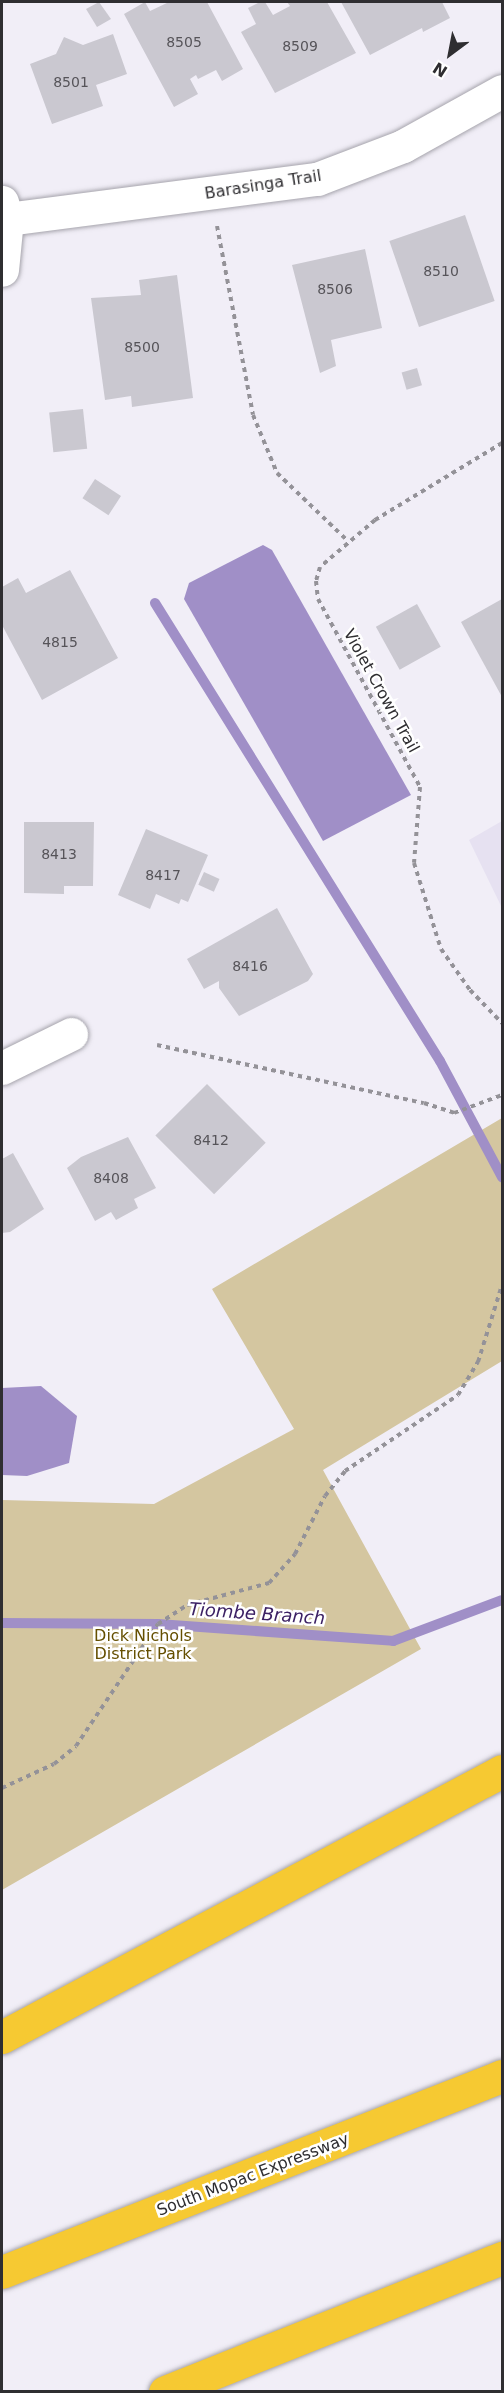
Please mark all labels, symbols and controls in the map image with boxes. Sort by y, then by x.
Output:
north arrow [420,24,480,84]
house number: 8505 [166,34,202,50]
house number: 8509 [282,38,318,54]
text: N [429,58,451,81]
house number: 8501 [53,74,89,90]
street label: Barasinga Trail [203,166,323,204]
house number: 8510 [423,263,459,279]
house number: 8506 [317,281,353,297]
house number: 8500 [124,339,160,355]
street label: Violet Crown Trail [339,626,423,756]
house number: 4815 [42,634,78,650]
house number: 8413 [41,846,77,862]
house number: 8417 [145,867,181,883]
house number: 8416 [232,958,268,974]
house number: 8412 [193,1132,229,1148]
house number: 8408 [93,1170,129,1186]
water label: Tiombe Branch [188,1598,326,1630]
park label: Dick Nichols District Park [94,1626,192,1664]
street label: South Mopac Expressway [154,2130,352,2220]

